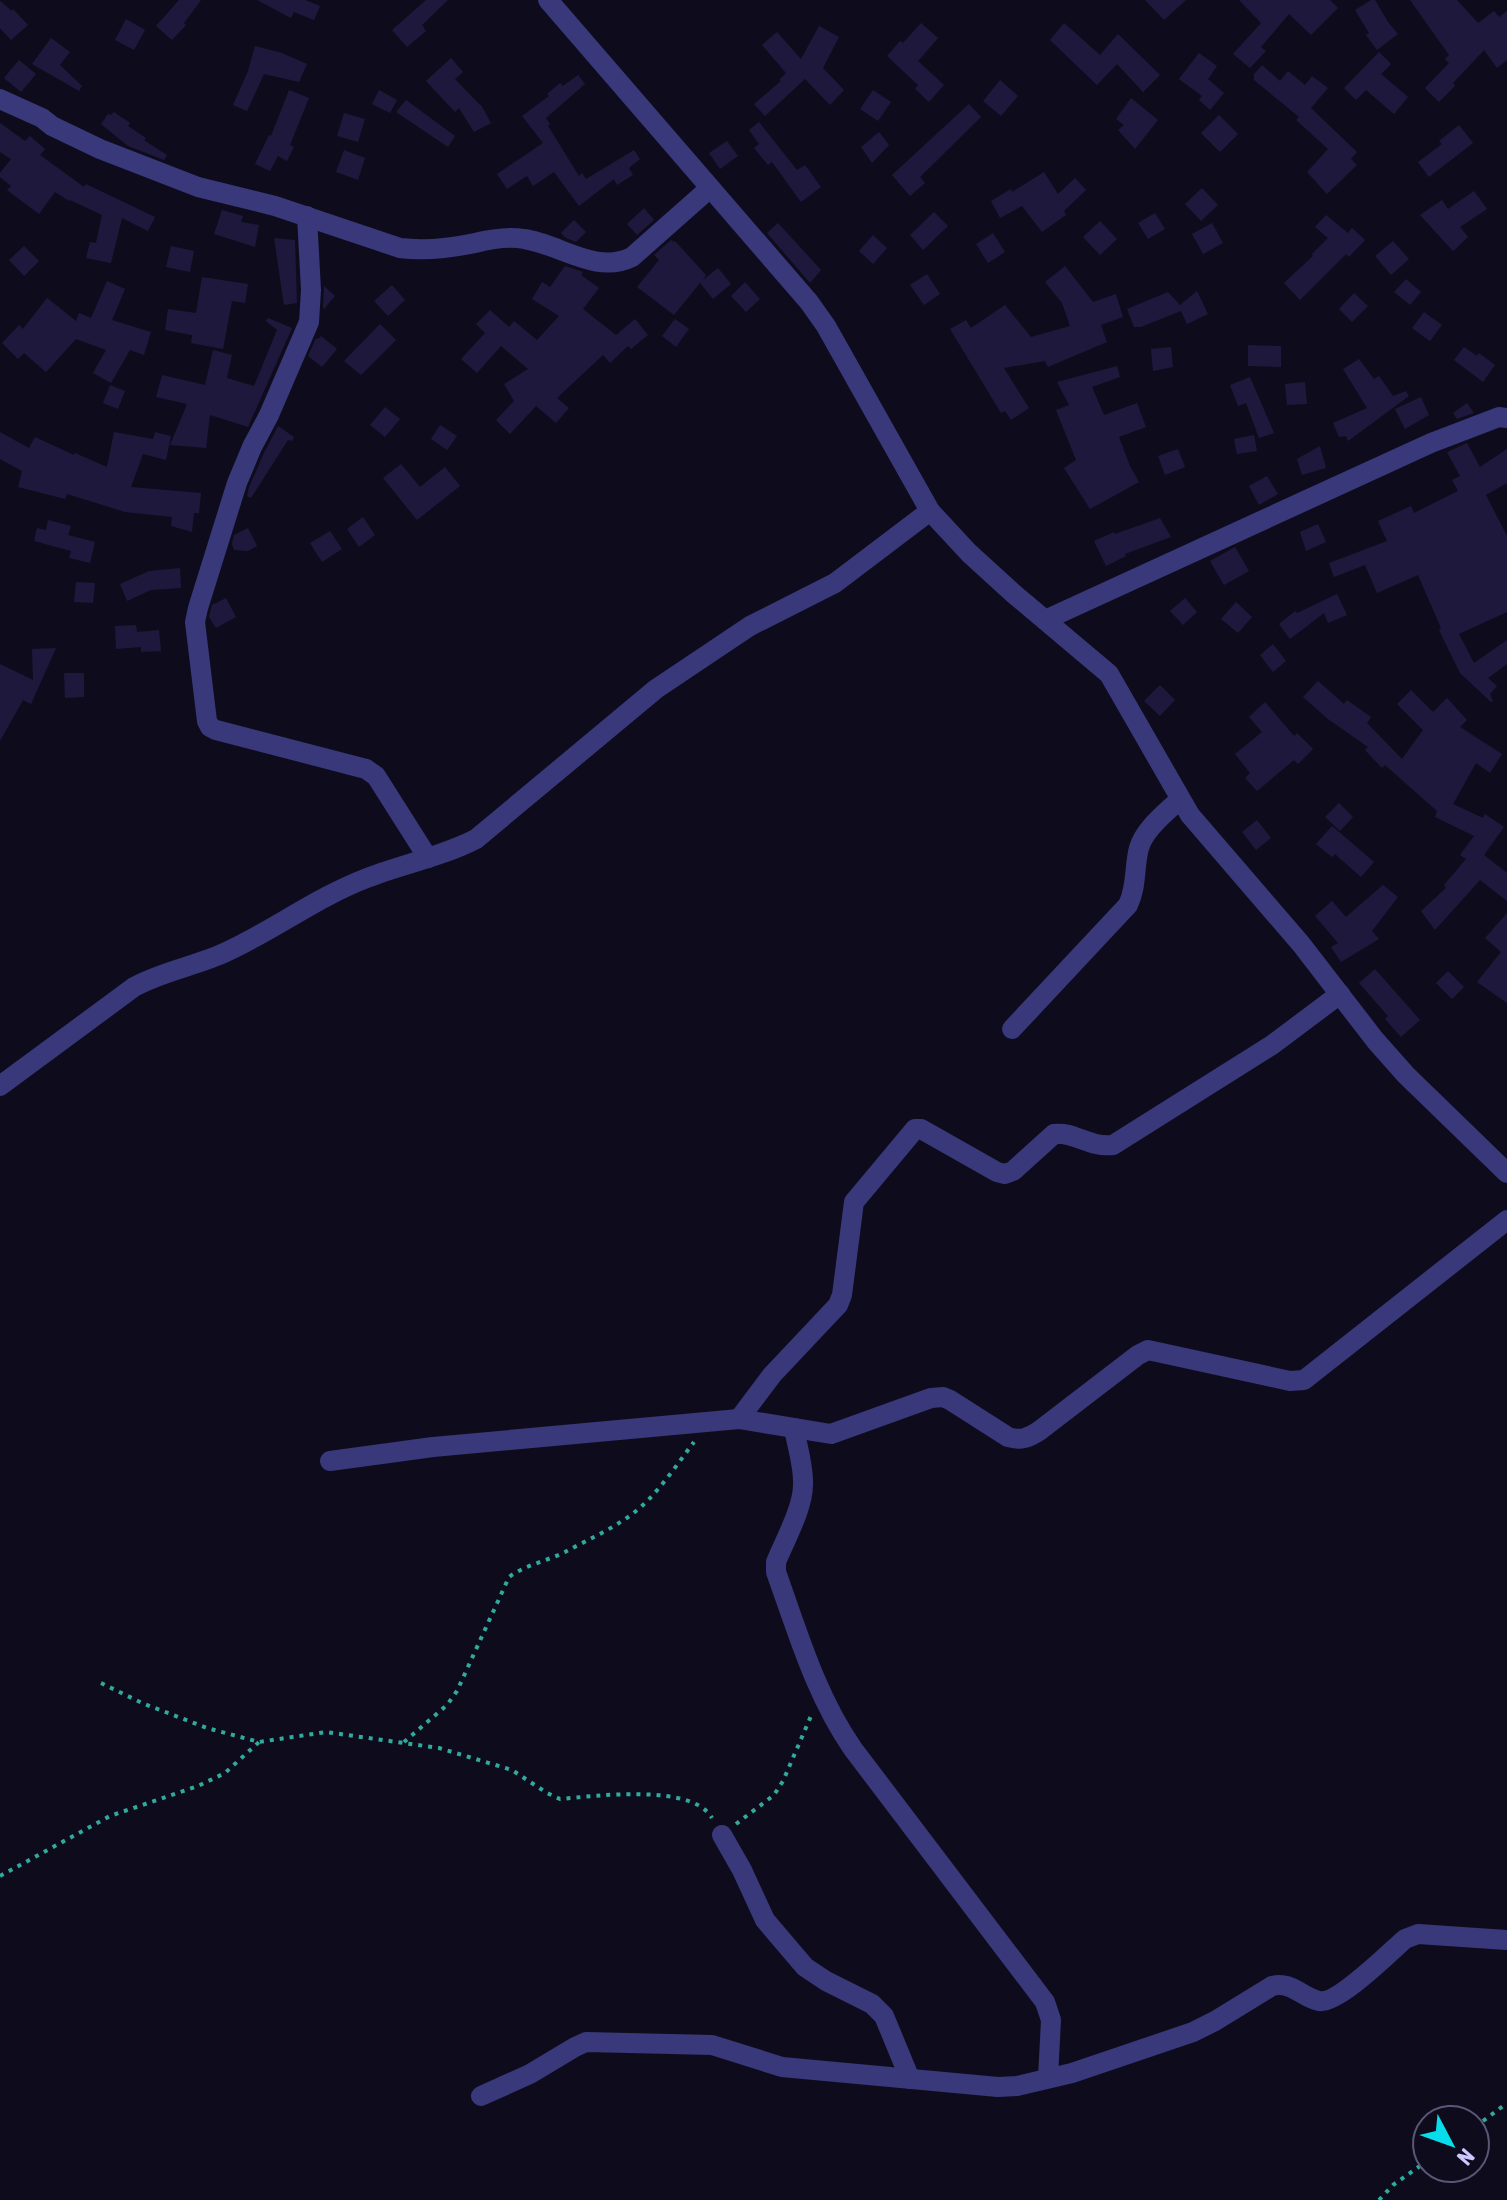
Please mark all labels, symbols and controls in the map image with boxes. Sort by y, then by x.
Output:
north arrow [1411,2104,1491,2184]
text: N [1452,2144,1480,2171]

